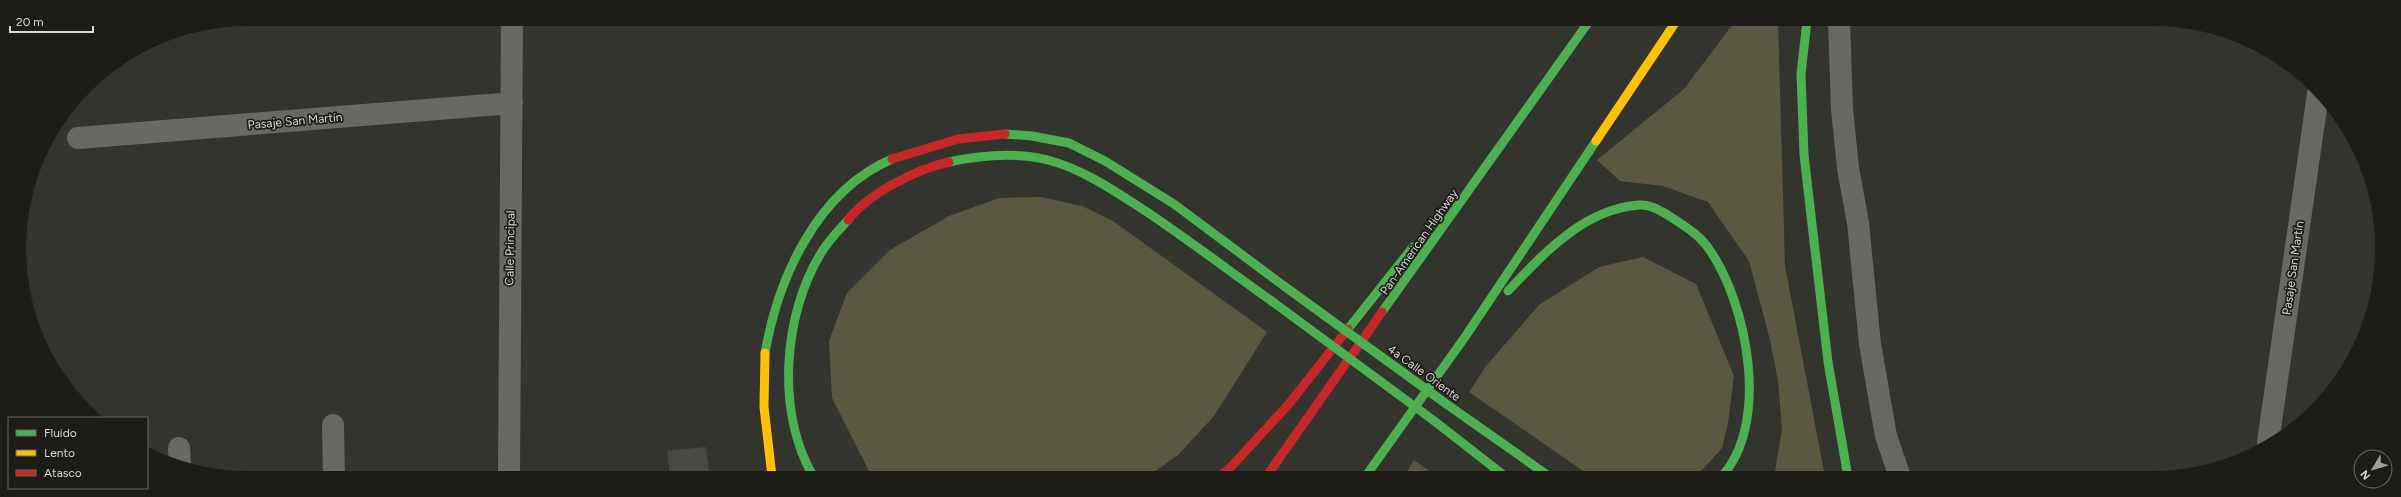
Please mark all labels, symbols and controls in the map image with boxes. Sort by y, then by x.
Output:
scale bar [10,8,93,34]
text: 20 m [16,15,44,29]
street label: Pasaje San Martín [247,110,343,132]
street label: Pan-American Highway [1377,186,1461,298]
street label: Calle Principal [502,210,518,286]
street label: Pasaje San Martín [2279,220,2307,316]
street label: 4a Calle Oriente [1385,342,1463,404]
legend [8,417,148,489]
text: Fluido [44,426,77,440]
text: Lento [44,446,75,460]
north arrow [2353,449,2393,489]
text: Atasco [44,466,82,480]
text: N [2358,467,2373,482]

